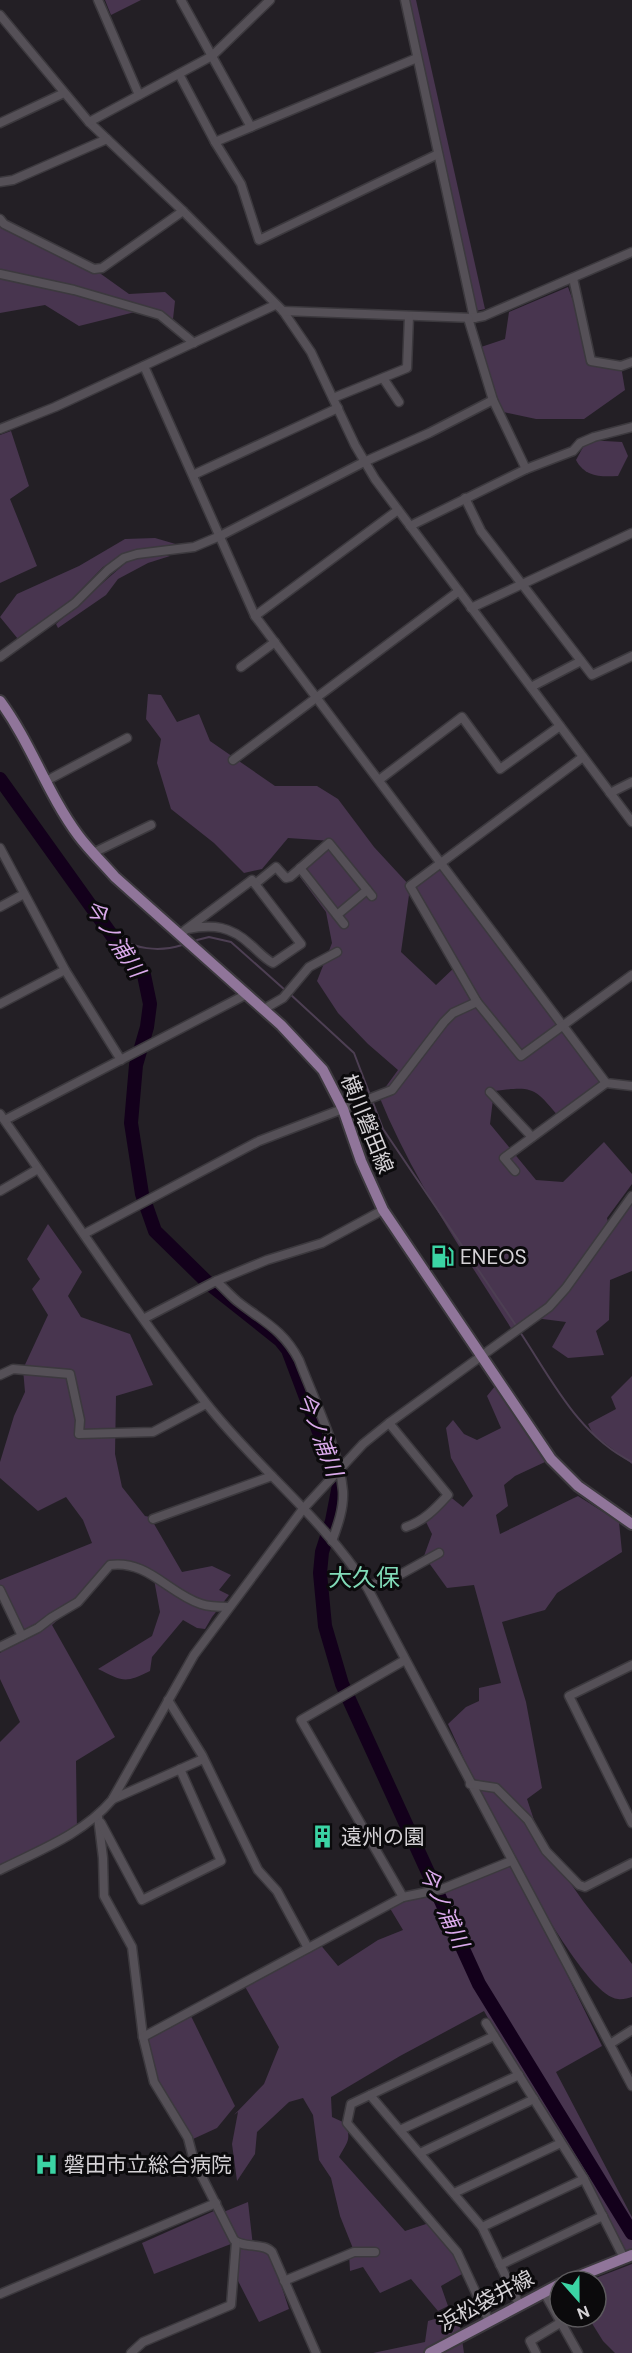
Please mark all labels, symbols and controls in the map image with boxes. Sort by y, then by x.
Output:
water label: 今ノ浦川 [78,894,152,985]
street label: 横川磐田線 [334,1070,400,1178]
place label: ENEOS [460,1243,527,1271]
fuel station icon: ENEOS [429,1244,455,1270]
water label: 今ノ浦川 [290,1388,350,1482]
district label: 大久保 [328,1562,400,1593]
place label: 遠州の園 [341,1823,425,1851]
building icon: 遠州の園 [310,1824,336,1850]
water label: 今ノ浦川 [412,1861,476,1955]
place label: 磐田市立総合病院 [64,2151,232,2179]
hospital icon: 磐田市立総合病院 [33,2152,59,2178]
street label: 浜松袋井線 [433,2264,539,2338]
north arrow [548,2269,608,2329]
text: N [574,2301,592,2324]

